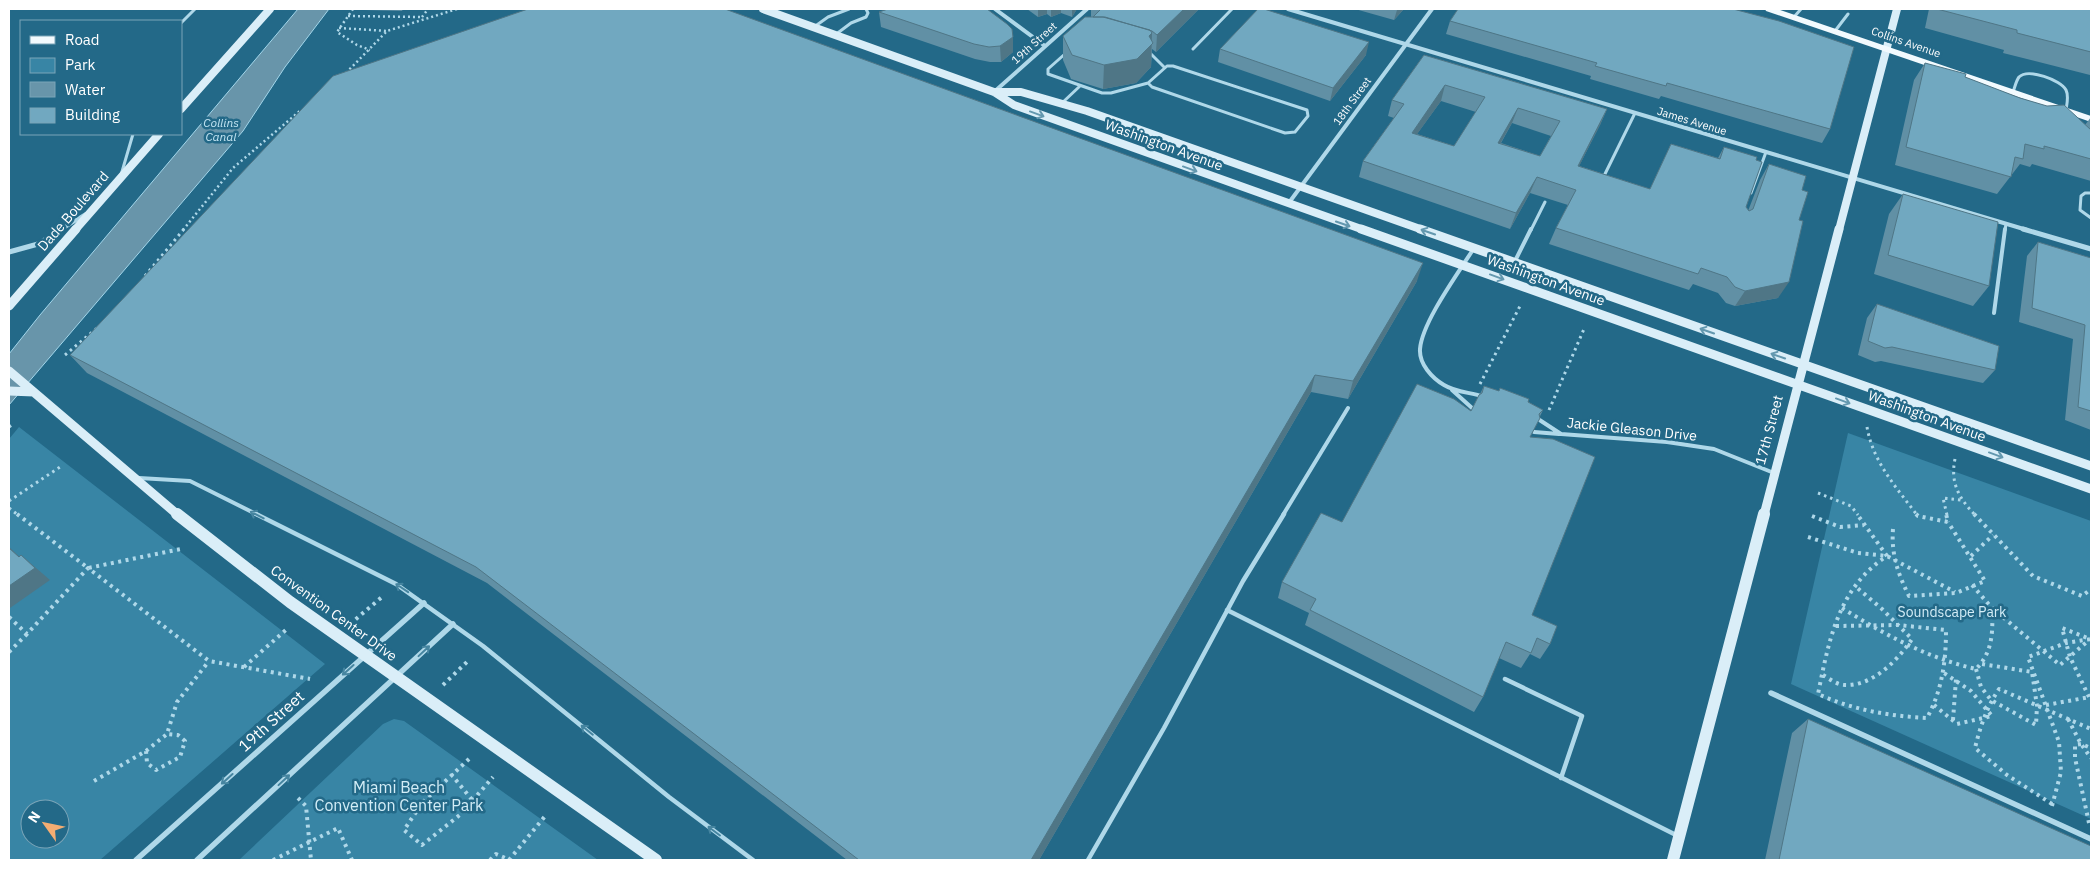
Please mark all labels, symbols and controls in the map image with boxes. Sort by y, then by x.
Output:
street label: 19th Street [1008,19,1060,67]
legend [20,20,182,135]
street label: Collins Avenue [1869,24,1943,60]
text: Road [65,30,100,49]
text: Park [65,55,95,74]
street label: 18th Street [1330,74,1374,128]
text: Water [65,80,106,99]
street label: James Avenue [1656,104,1728,138]
text: Building [65,105,120,124]
one-way arrow [1029,110,1045,119]
water label: Collins Canal [203,115,239,144]
street label: Washington Avenue [1103,115,1226,175]
one-way arrow [1182,165,1197,174]
street label: Dade Boulevard [33,167,113,255]
one-way arrow [1335,220,1350,229]
one-way arrow [1421,227,1436,236]
street label: Washington Avenue [1485,250,1608,310]
one-way arrow [1488,273,1504,282]
one-way arrow [1700,326,1716,335]
one-way arrow [1771,351,1786,360]
street label: Washington Avenue [1866,386,1989,446]
street label: 17th Street [1751,393,1787,467]
one-way arrow [1835,397,1850,406]
street label: Jackie Gleason Drive [1566,413,1698,445]
one-way arrow [1988,451,2003,460]
one-way arrow [250,510,265,520]
street label: Convention Center Drive [267,561,401,665]
one-way arrow [396,583,410,593]
park label: Soundscape Park [1898,603,2007,621]
one-way arrow [418,645,431,657]
one-way arrow [342,664,355,676]
street label: 19th Street [234,686,308,756]
one-way arrow [580,725,593,736]
one-way arrow [221,773,234,785]
one-way arrow [278,774,291,786]
park label: Miami Beach Convention Center Park [314,777,484,815]
north arrow [20,799,70,849]
text: N [24,808,44,826]
one-way arrow [707,826,721,836]

